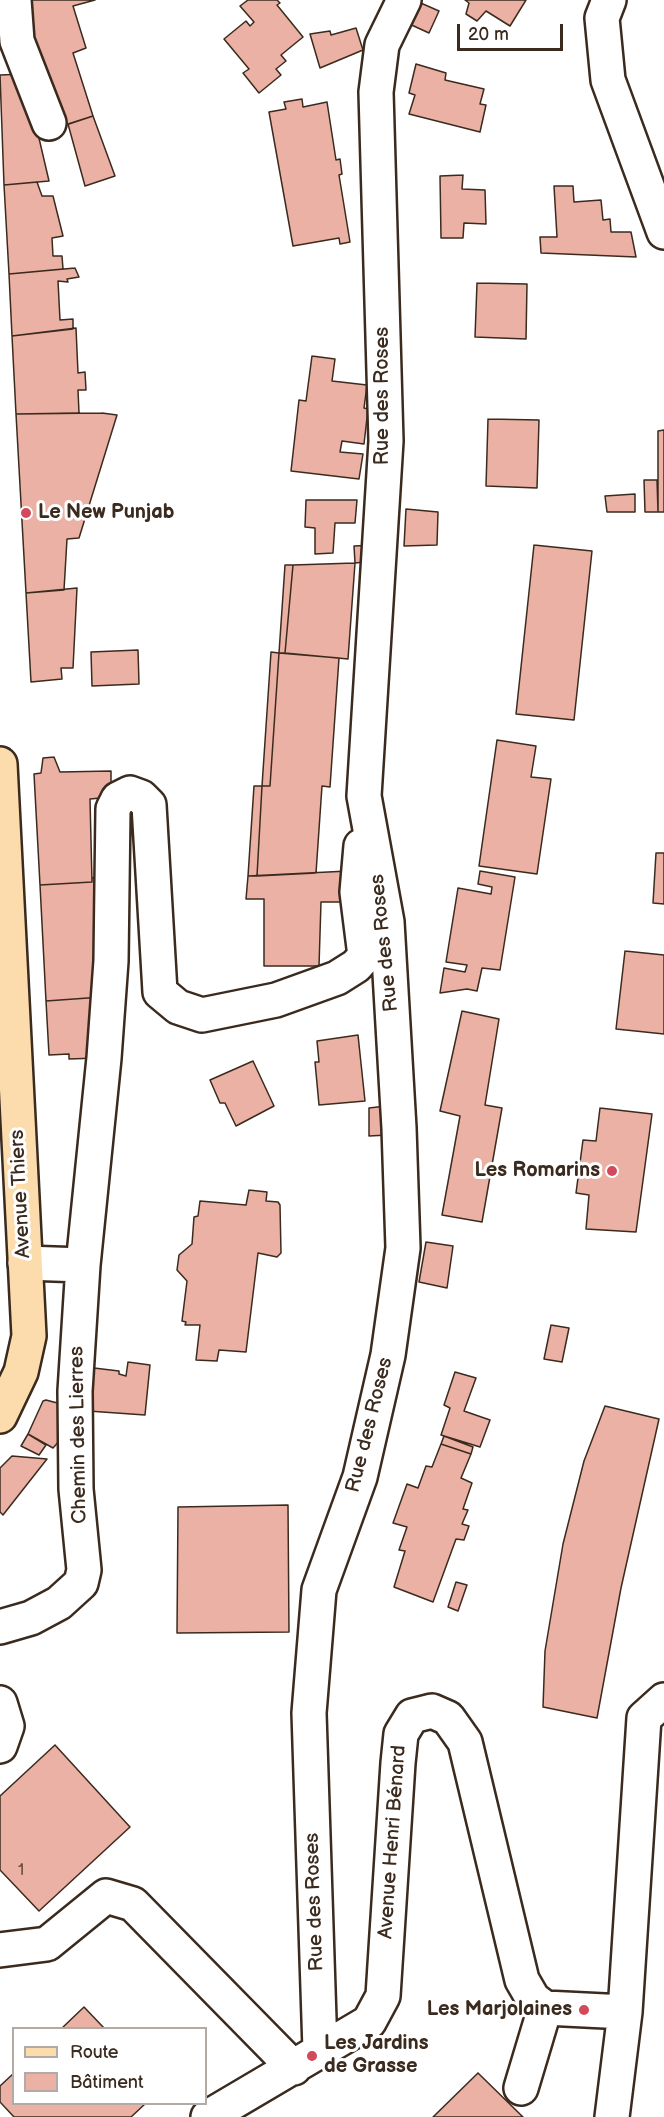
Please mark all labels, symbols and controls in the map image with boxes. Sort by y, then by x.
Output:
scale bar [460,12,566,50]
text: 20 m [468,24,509,45]
street label: Rue des Roses [371,327,395,465]
place label: Le New Punjab [38,501,174,525]
marker: Le New Punjab [19,506,33,520]
street label: Rue des Roses [366,873,404,1013]
street label: Avenue Thiers [6,1129,36,1259]
place label: Les Romarins [475,1159,600,1183]
marker: Les Romarins [605,1164,619,1178]
street label: Chemin des Lierres [65,1346,93,1524]
street label: Rue des Roses [342,1355,398,1495]
street label: Avenue Henri Bénard [374,1744,412,1940]
street label: Rue des Roses [301,1832,329,1972]
house number: 1 [18,1861,24,1881]
place label: Les Marjolaines [427,1998,572,2022]
marker: Les Marjolaines [577,2003,591,2017]
legend [12,2027,207,2105]
place label: Les Jardins de Grasse [324,2032,428,2079]
text: Route [70,2042,119,2063]
marker: Les Jardins de Grasse [305,2049,319,2063]
text: Bâtiment [70,2072,144,2093]

